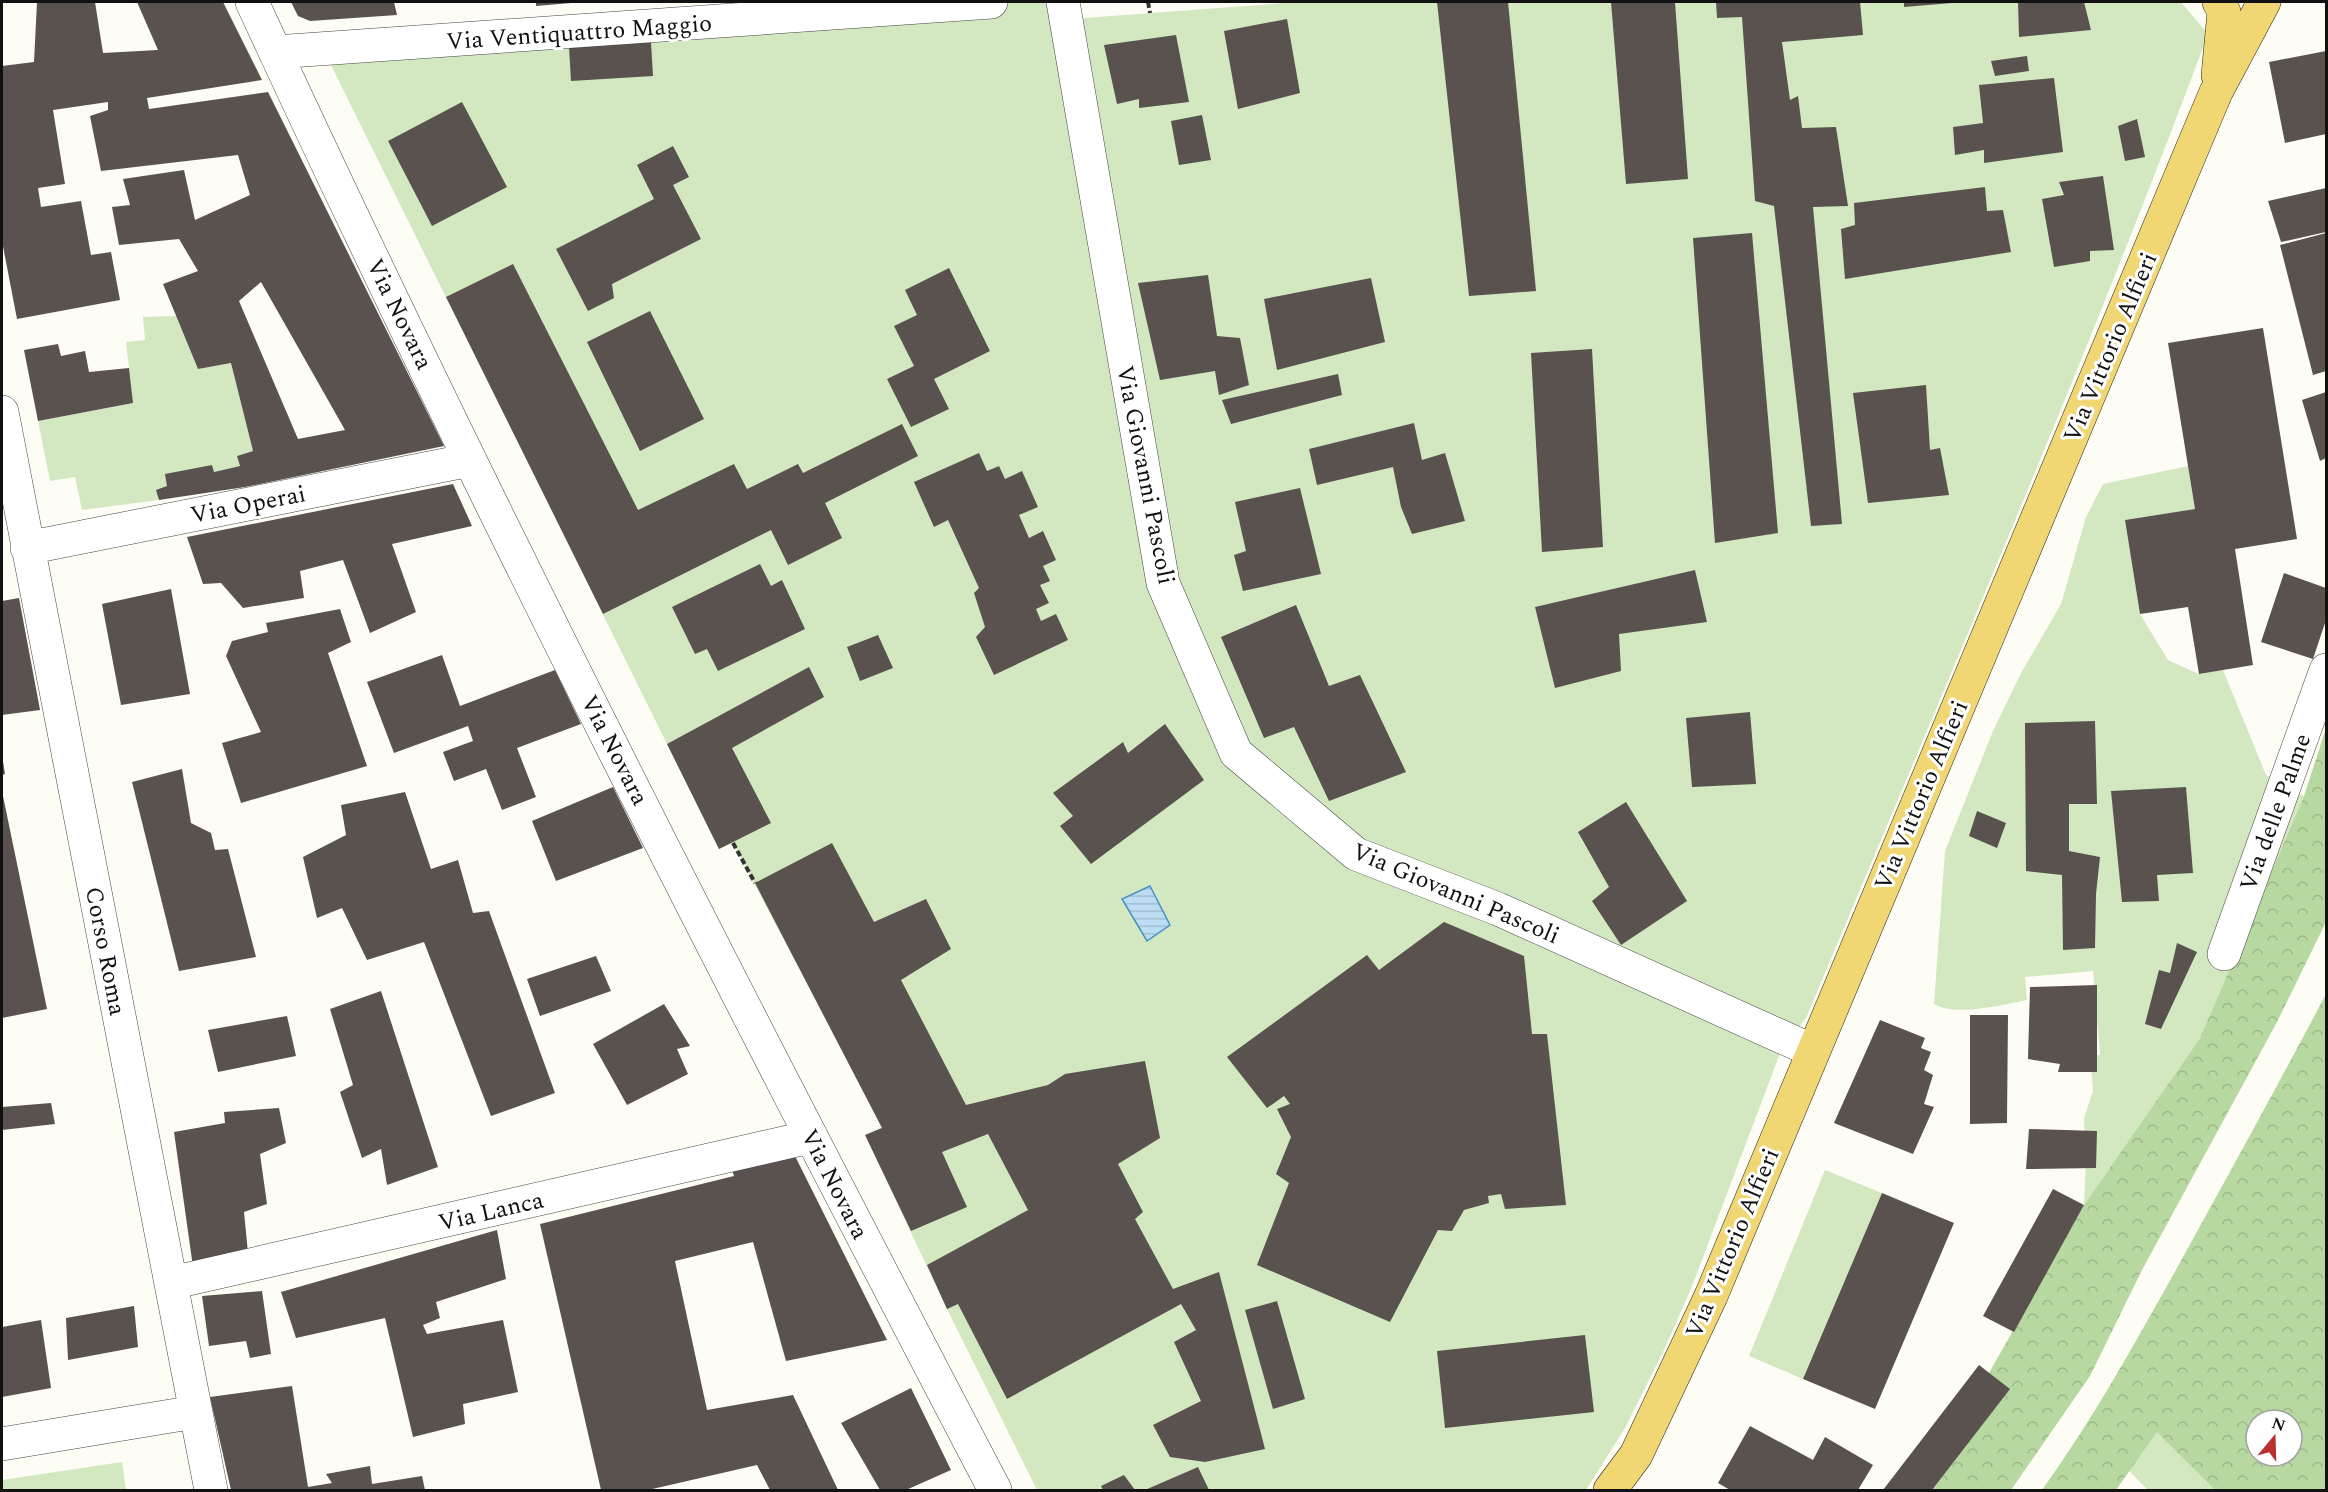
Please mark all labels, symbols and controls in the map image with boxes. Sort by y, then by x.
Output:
street label: Via Ventiquattro Maggio [445,6,713,60]
street label: Via Vittorio Alfieri [2055,247,2167,448]
street label: Via Novara [357,253,442,376]
street label: Via Giovanni Pascoli [1106,363,1184,588]
street label: Via Operai [187,476,309,534]
street label: Via Novara [571,689,657,812]
street label: Via Vittorio Alfieri [1866,695,1978,896]
street label: Via delle Palme [2231,728,2321,896]
street label: Via Giovanni Pascoli [1346,834,1565,954]
street label: Corso Roma [75,884,135,1019]
street label: Via Novara [791,1123,877,1246]
street label: Via Vittorio Alfieri [1677,1143,1789,1344]
street label: Via Lanca [435,1182,548,1242]
north arrow [2244,1408,2304,1468]
text: N [2268,1411,2289,1438]

